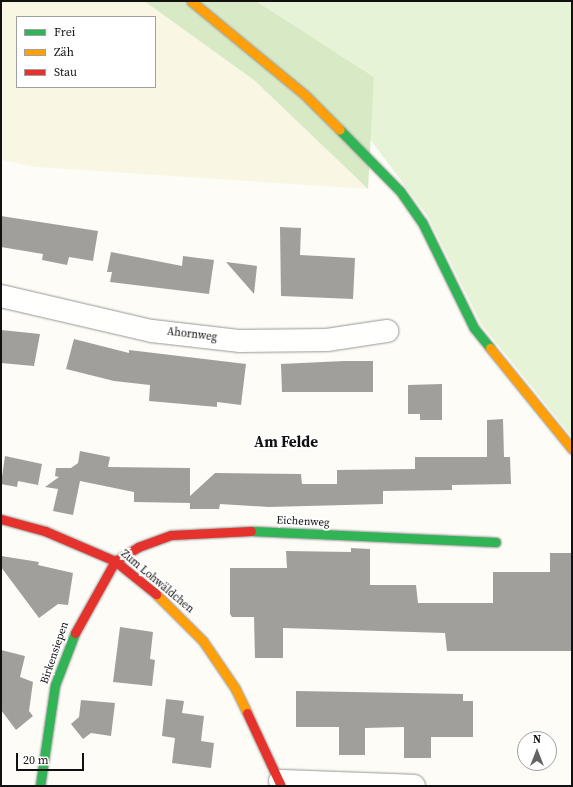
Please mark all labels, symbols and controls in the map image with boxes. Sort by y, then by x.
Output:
legend [16,16,156,88]
text: Frei [54,24,75,40]
text: Zäh [54,44,74,60]
text: Stau [54,64,77,80]
street label: Ahornweg [166,325,218,345]
district label: Am Felde [254,433,318,451]
street label: Eichenweg [276,514,330,530]
street label: Zum Lohwäldchen [118,548,196,616]
street label: Birkensiepen [38,620,72,686]
north arrow [517,731,557,771]
text: N [533,732,541,747]
scale bar [18,745,86,771]
text: 20 m [23,752,49,768]

